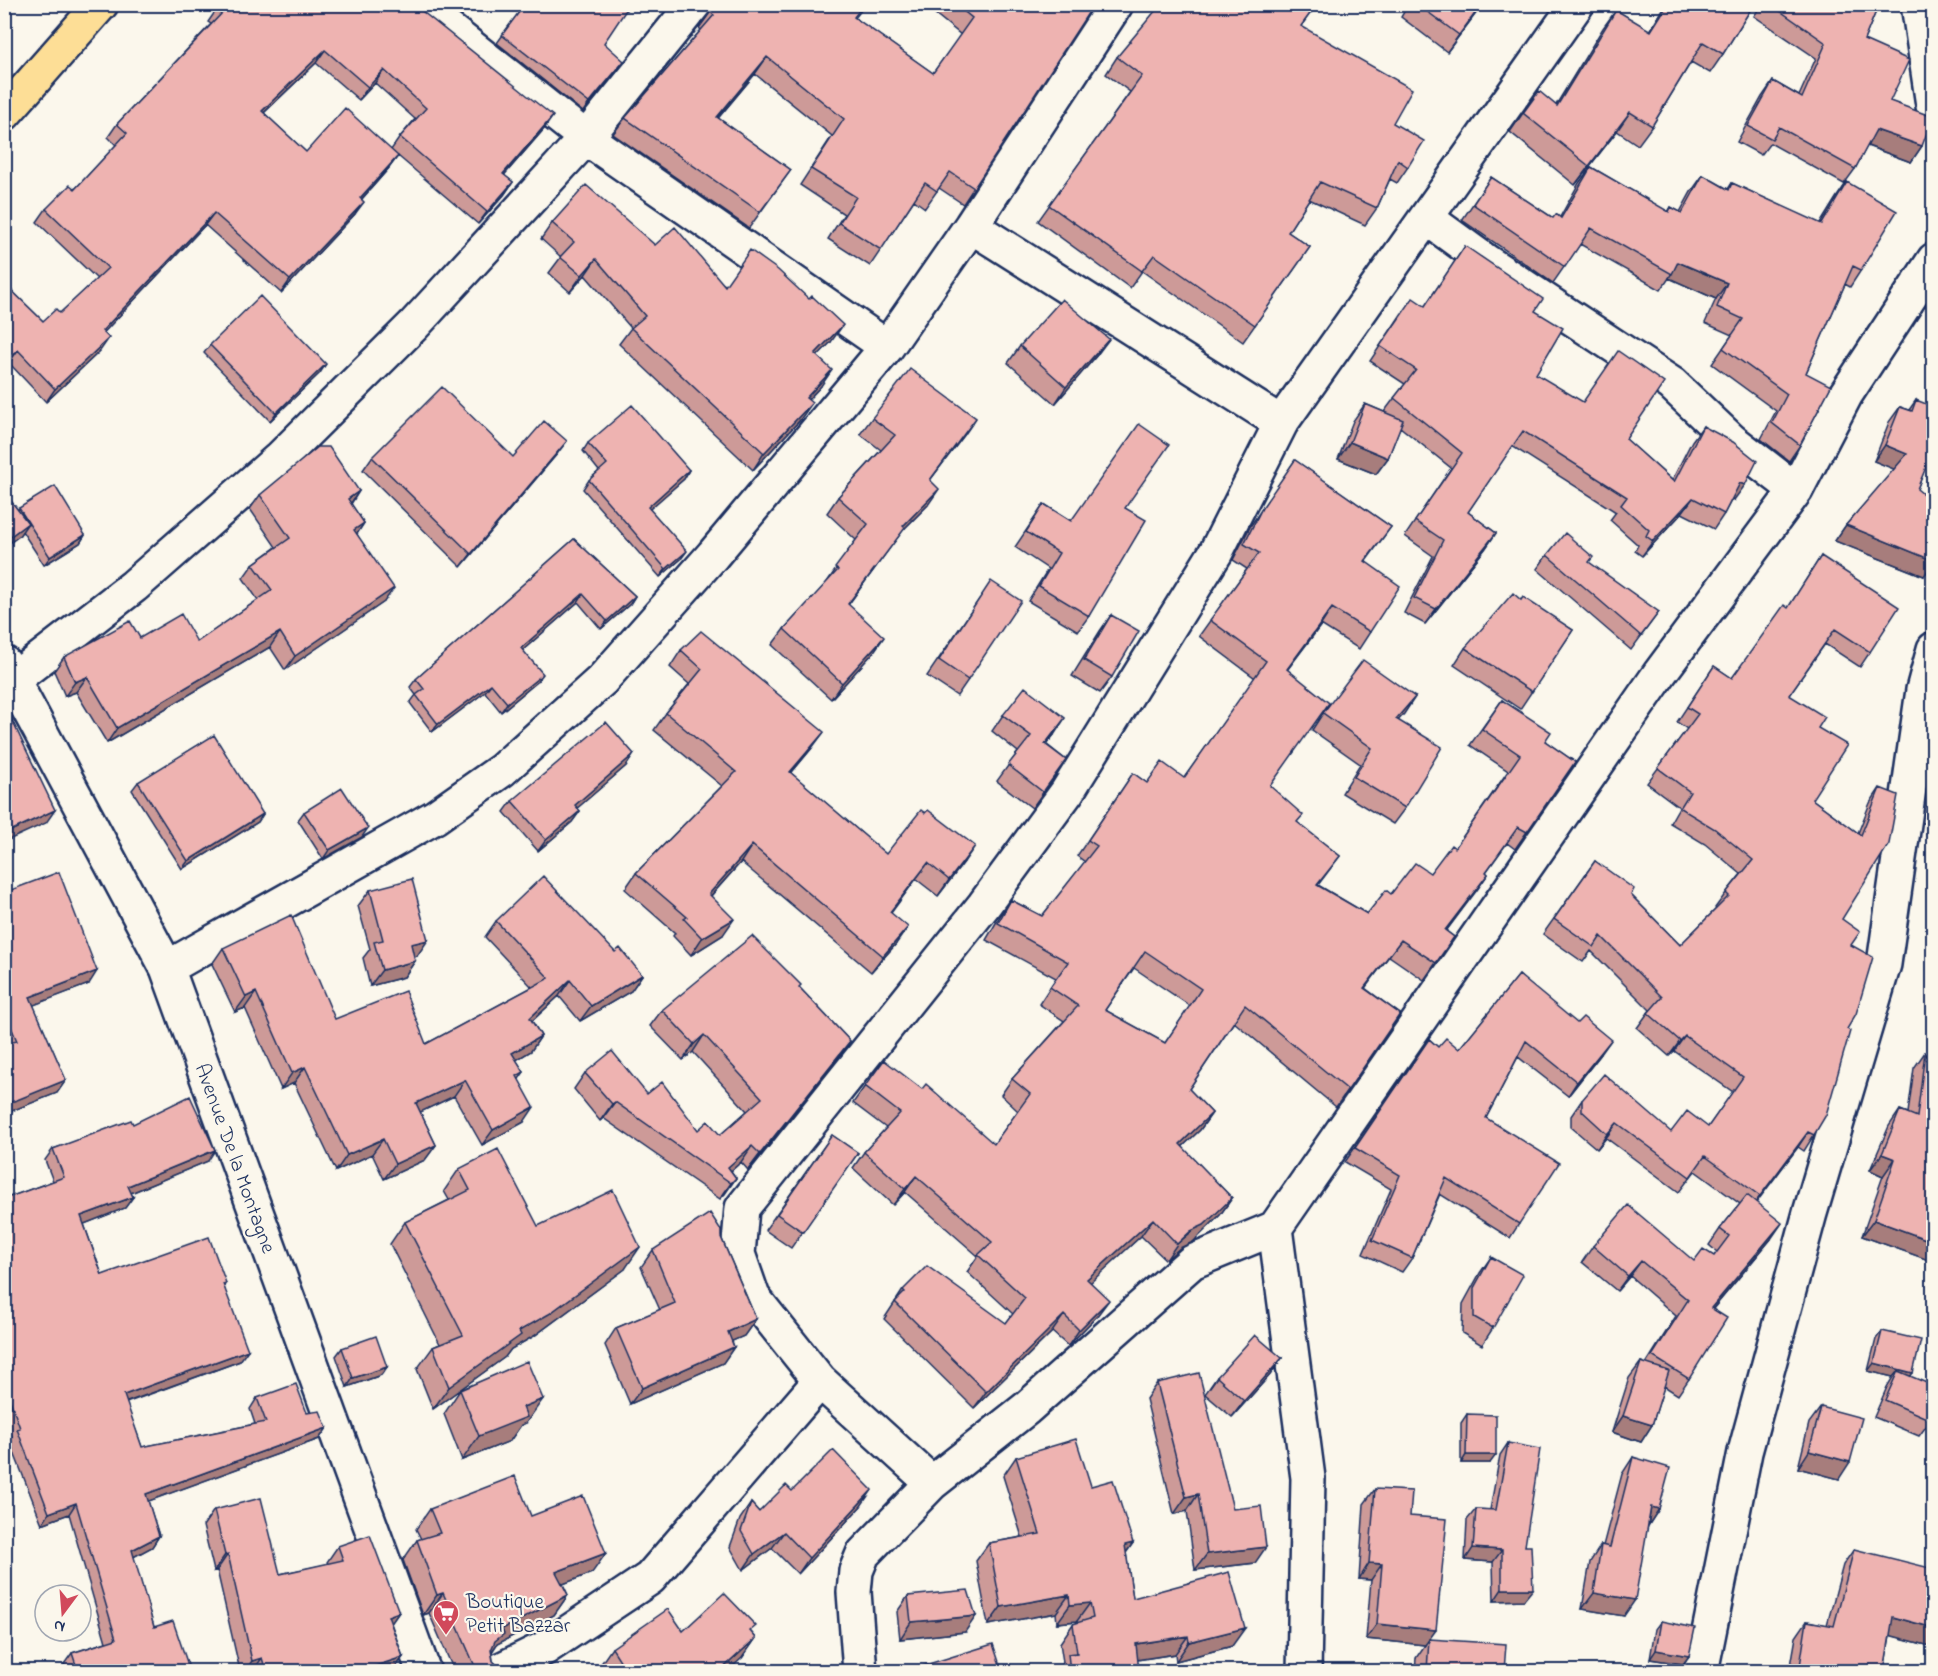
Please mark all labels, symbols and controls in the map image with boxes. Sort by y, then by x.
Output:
street label: Avenue De la Montagne [184,1060,283,1259]
north arrow [33,1583,93,1643]
place label: Boutique Petit Bazzar [465,1588,571,1642]
supermarket icon: Boutique Petit Bazzar [431,1598,461,1636]
text: N [51,1612,68,1639]

